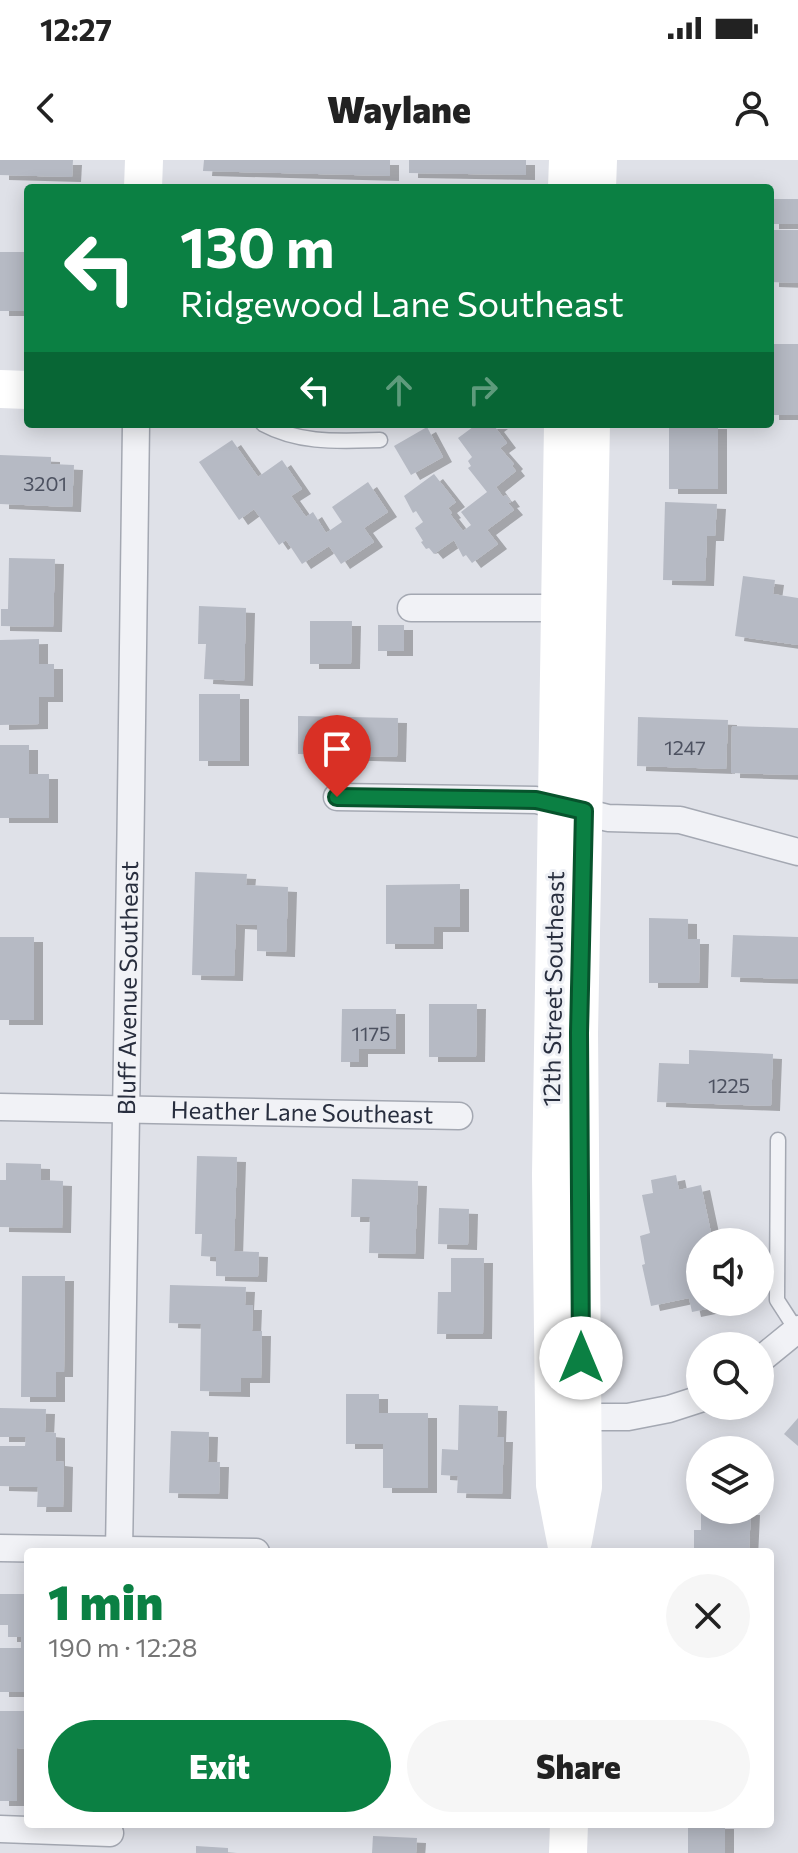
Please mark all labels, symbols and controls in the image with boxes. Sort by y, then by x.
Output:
text: 12:27 [40,10,112,47]
icon: back [24,86,68,130]
text: Waylane [327,86,471,130]
icon: person [730,86,774,130]
text: 130 m [180,211,335,280]
icon: left [48,216,152,320]
text: Ridgewood Lane Southeast [180,280,624,324]
icon: left [293,368,337,412]
icon: ahead [377,368,421,412]
icon: right [461,368,505,412]
house number: 3201 [23,471,67,495]
pin [303,715,371,797]
icon: arrive [315,727,359,771]
house number: 1247 [664,735,706,759]
street label: Bluff Avenue Southeast [111,861,143,1115]
street label: 12th Street Southeast [536,871,569,1107]
house number: 1175 [351,1021,391,1045]
house number: 1225 [708,1073,750,1097]
street label: Heather Lane Southeast [170,1094,434,1128]
map controls [686,1228,774,1524]
button: sound [686,1228,774,1316]
position arrow [539,1316,623,1400]
button: search [686,1332,774,1420]
button: layers [686,1436,774,1524]
text: 1 min [48,1571,163,1630]
button: close [666,1574,750,1658]
text: 190 m · 12:28 [48,1631,197,1662]
button: Exit [48,1720,391,1812]
button: Share [407,1720,750,1812]

